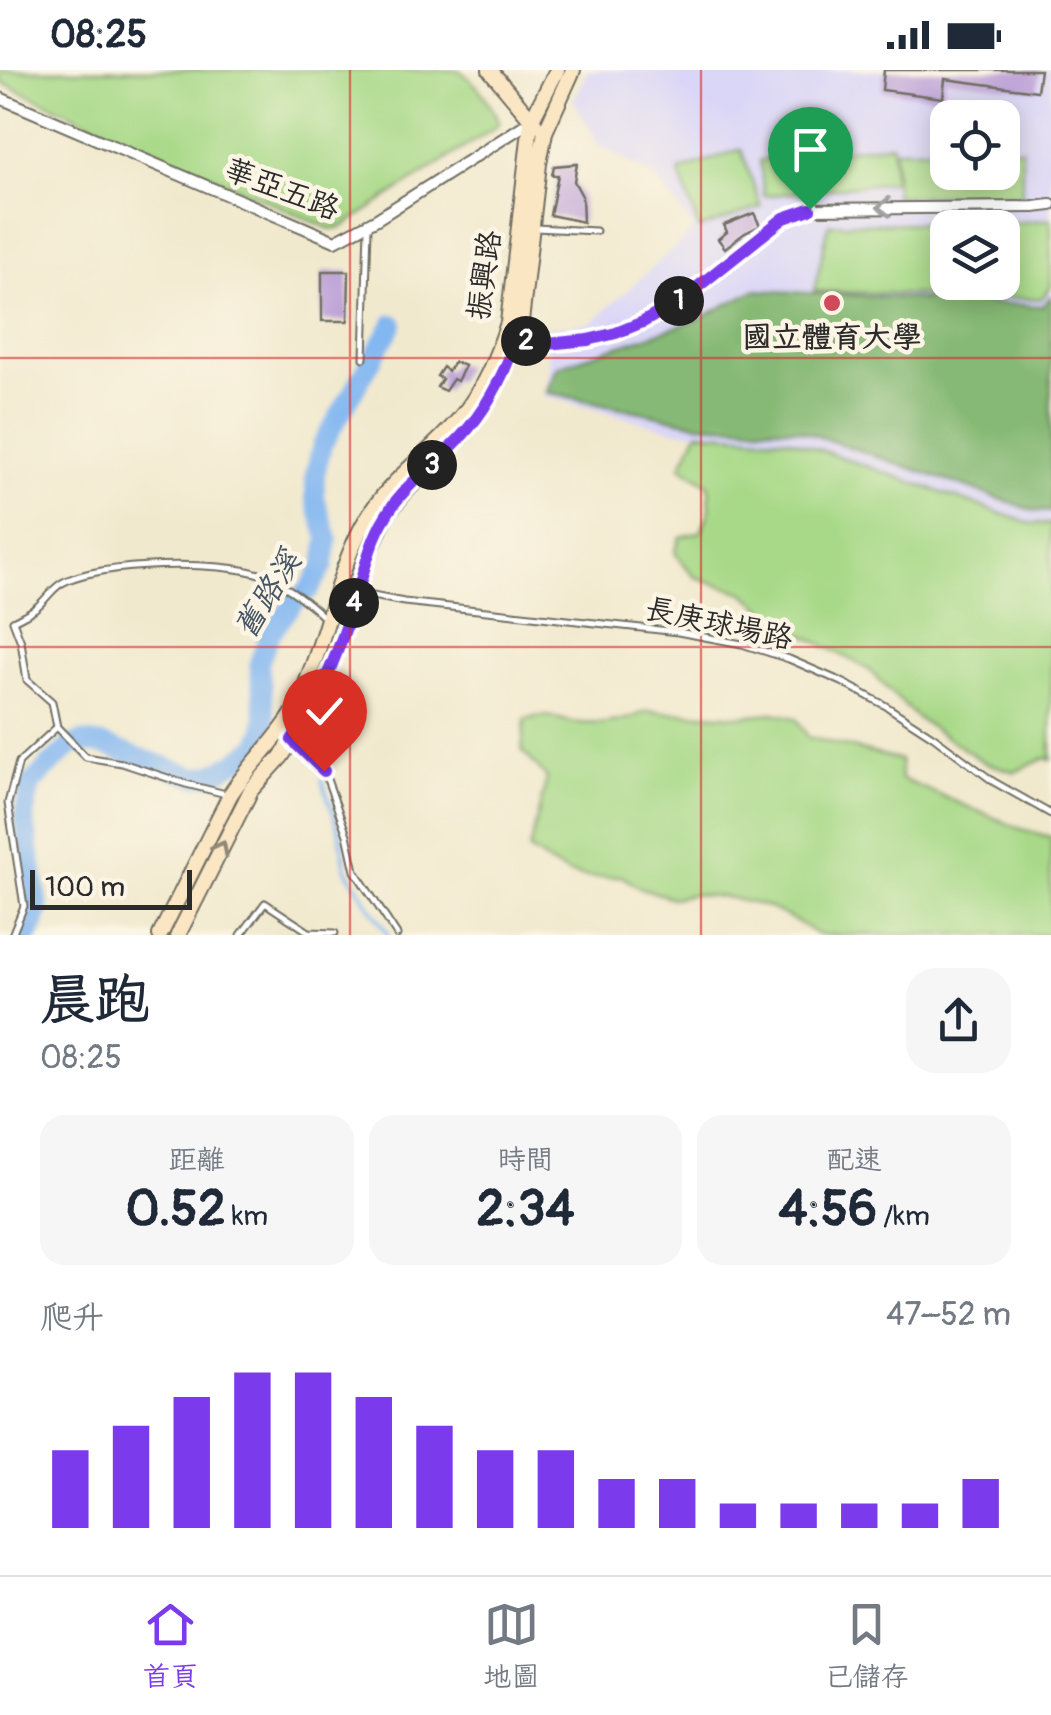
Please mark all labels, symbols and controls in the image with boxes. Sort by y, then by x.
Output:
text: 08:25 [50,11,147,59]
map controls [930,100,1020,300]
button: locate [930,100,1020,190]
pin [768,107,853,210]
icon: arrive [783,122,838,177]
street label: 華亞五路 [219,151,344,228]
one-way arrow [875,197,891,218]
button: layers [930,210,1020,300]
street label: 振興路 [460,228,509,322]
pin: 1 [654,276,704,326]
text: 1 [674,283,684,318]
marker: 國立體育大學 [821,292,843,314]
pin: 2 [501,316,551,366]
place label: 國立體育大學 [742,319,922,356]
text: 2 [518,323,534,358]
pin: 3 [407,440,457,490]
text: 3 [424,447,440,482]
water label: 舊路溪 [225,542,311,646]
pin: 4 [329,578,379,628]
text: 4 [346,585,362,620]
street label: 長庚球場路 [642,590,796,657]
pin [282,669,367,772]
icon: check [297,684,352,739]
one-way arrow [209,840,229,858]
scale bar [30,865,192,910]
text: 100 m [45,870,125,905]
text: 晨跑 [40,966,150,1035]
button: share [906,968,1011,1073]
text: 08:25 [40,1038,122,1078]
text: 距離 [169,1143,225,1178]
text: 時間 [497,1143,554,1178]
text: 配速 [826,1143,882,1178]
text: 0.52 [125,1178,226,1241]
text: 2:34 [476,1178,575,1241]
text: 4:56 [779,1178,877,1241]
text: km [226,1199,268,1234]
text: /km [877,1199,930,1234]
text: 47–52 m [886,1295,1011,1335]
text: 爬升 [40,1298,104,1338]
tab: 首頁 [142,1597,199,1695]
tab: 地圖 [483,1597,540,1695]
tab: 已儲存 [824,1597,909,1695]

